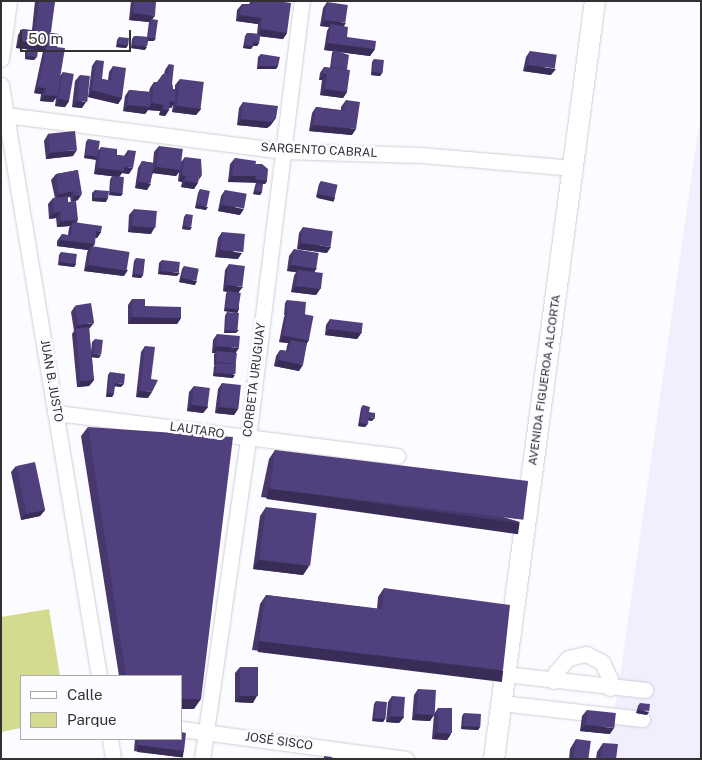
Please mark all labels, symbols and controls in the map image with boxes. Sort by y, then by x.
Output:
scale bar [22,20,134,52]
text: 50 m [28,30,63,47]
street label: SARGENTO CABRAL [260,141,378,161]
street label: AVENIDA FIGUEROA ALCORTA [526,294,564,466]
street label: CORBETA URUGUAY [241,322,269,438]
street label: JUAN B. JUSTO [37,339,65,423]
street label: LAUTARO [169,420,225,442]
legend [20,675,182,740]
text: Calle [67,686,103,703]
text: Parque [67,711,117,728]
street label: JOSÉ SISCO [244,730,314,754]

